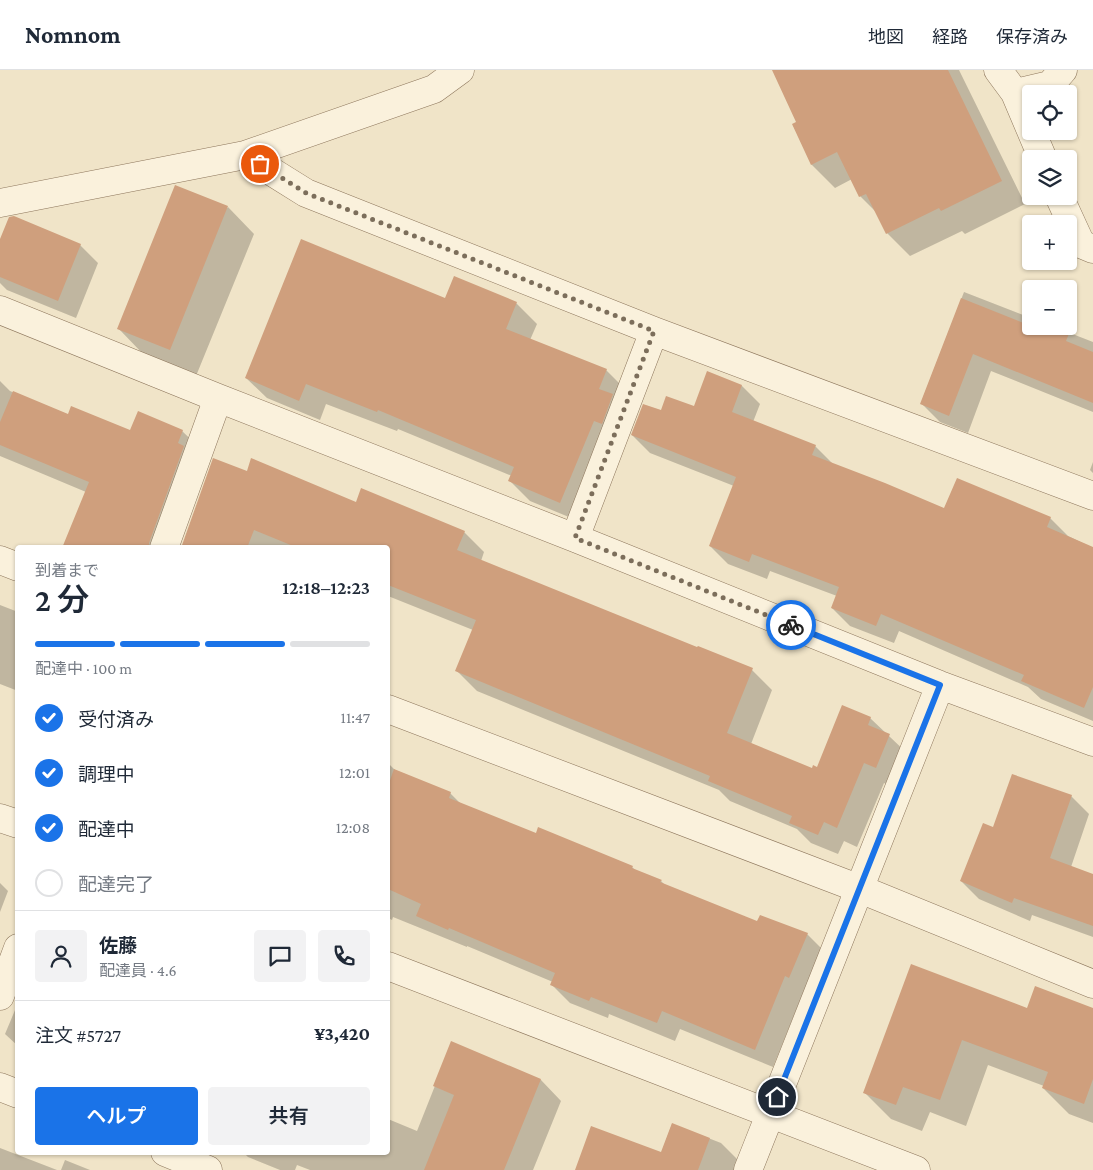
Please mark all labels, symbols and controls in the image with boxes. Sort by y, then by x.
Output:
text: Nomnom [25,21,121,48]
text: 地図 [868,27,904,47]
text: 経路 [932,27,968,47]
text: 保存済み [996,27,1068,47]
map controls [1022,85,1077,335]
button: locate [1022,85,1077,140]
pin [239,143,281,185]
icon: bag [246,150,274,178]
button: layers [1022,150,1077,205]
button: + [1022,215,1077,270]
button: − [1022,280,1077,335]
text: 到着まで [35,562,99,579]
text: 12:18–12:23 [282,577,370,598]
text: 2 分 [35,582,89,618]
courier [766,600,816,650]
icon: bike [777,611,805,639]
text: 配達中 · 100 m [35,660,132,677]
icon: check [35,704,63,732]
text: 受付済み [78,709,154,730]
text: 11:47 [341,709,370,726]
icon: check [35,759,63,787]
text: 調理中 [78,764,135,785]
text: 12:01 [339,764,370,781]
icon: check [35,814,63,842]
text: 配達中 [78,819,135,840]
text: 12:08 [336,819,370,836]
text: 配達完了 [78,874,154,895]
button: person [35,930,87,982]
button: chat [254,930,306,982]
button: phone [318,930,370,982]
text: 佐藤 [99,935,137,956]
text: 配達員 · 4.6 [99,962,177,979]
text: ¥3,420 [314,1023,370,1044]
text: 注文 #5727 [35,1025,121,1046]
pin [756,1076,798,1118]
icon: home [763,1083,791,1111]
button: ヘルプ [35,1087,198,1145]
button: 共有 [208,1087,370,1145]

